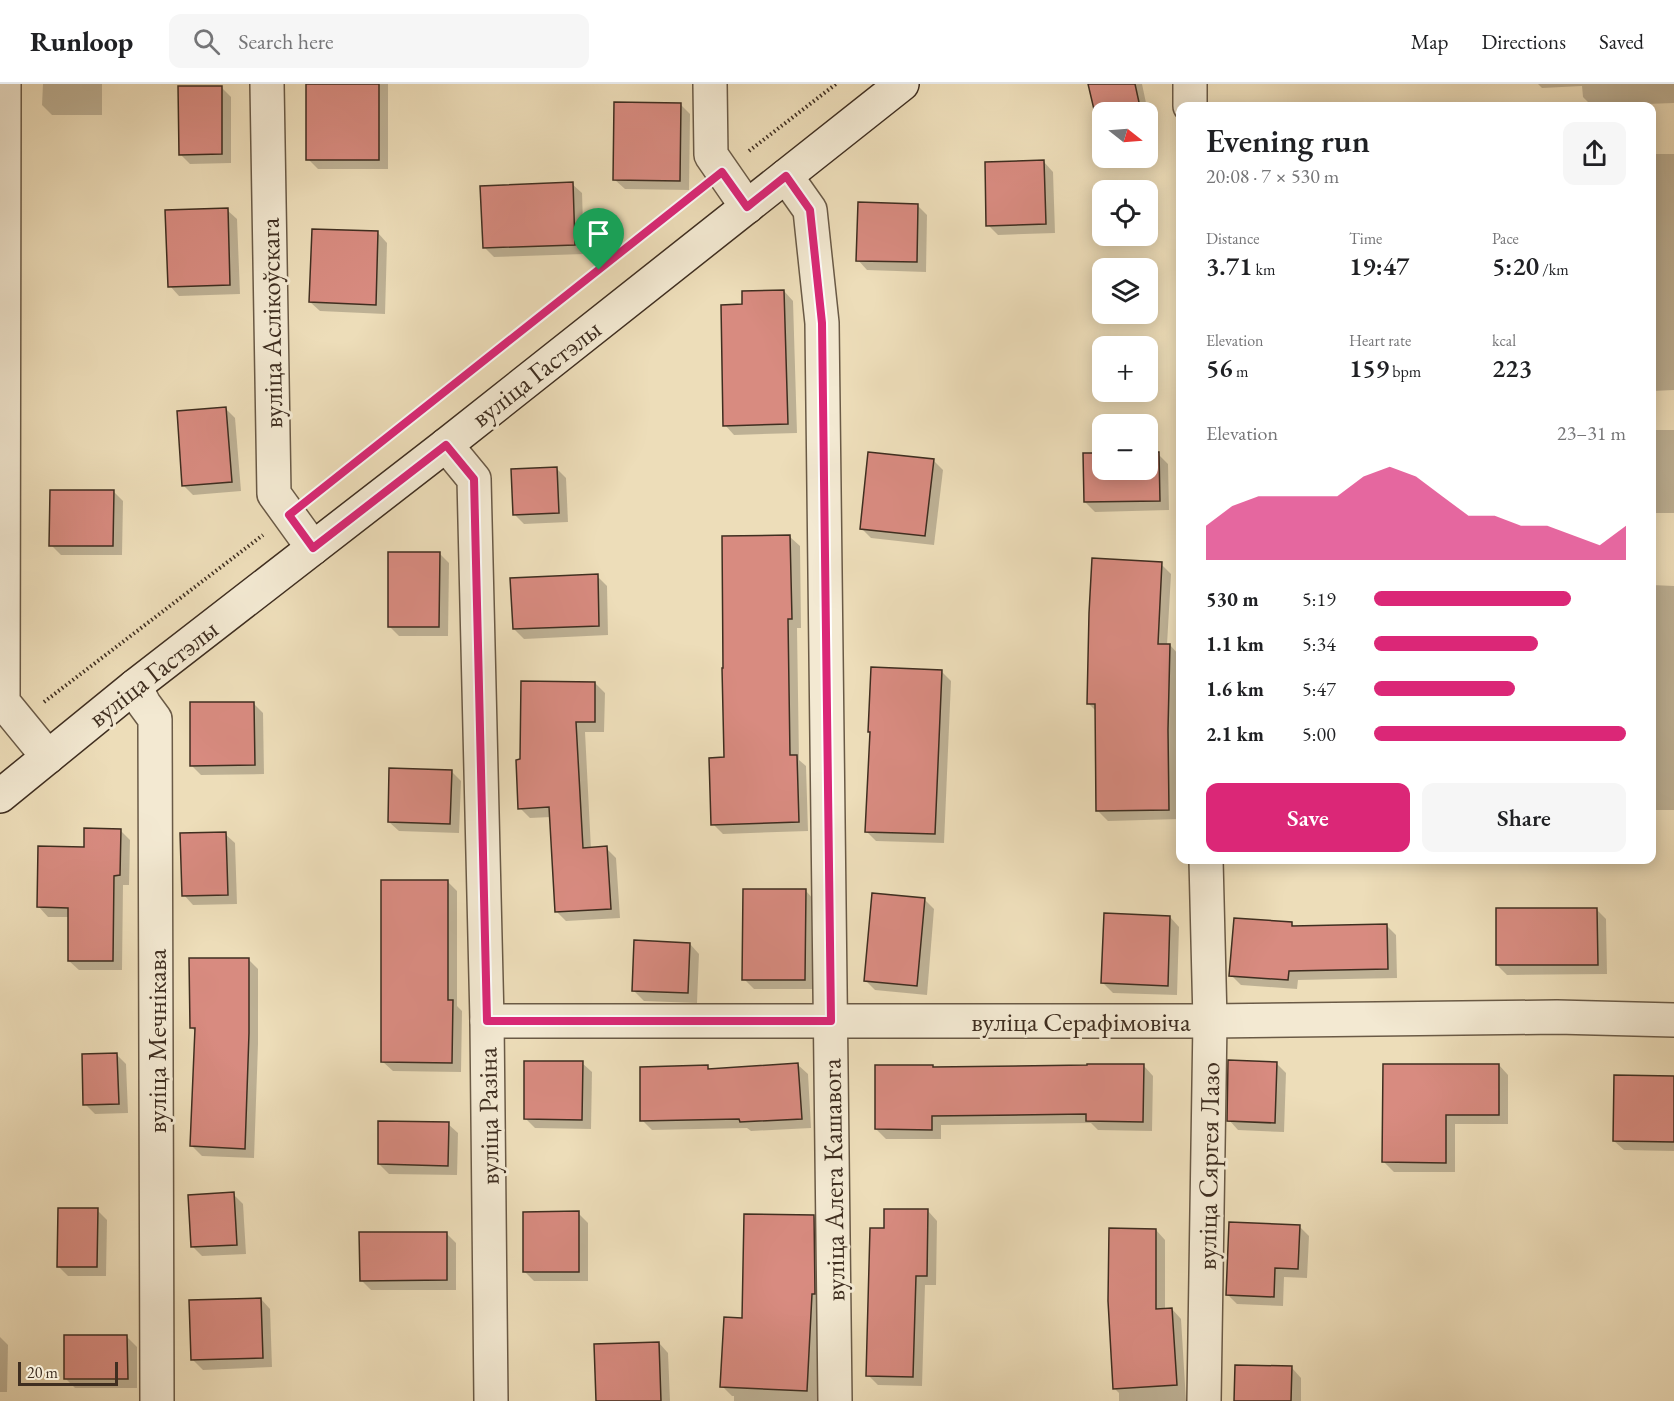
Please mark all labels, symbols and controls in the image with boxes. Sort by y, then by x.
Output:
search box [169,14,589,68]
text: Runloop [30,23,133,59]
icon: search [190,25,223,58]
text: Search here [238,27,334,56]
text: Map [1411,28,1448,55]
text: Directions [1481,28,1566,55]
text: Saved [1599,28,1644,55]
north arrow [1092,102,1158,168]
map controls [1092,102,1158,480]
text: Evening run [1206,119,1370,162]
button: share [1563,122,1626,185]
text: 20:08 · 7 × 530 m [1206,163,1339,189]
button: locate [1092,180,1158,246]
pin [573,208,624,270]
street label: вуліца Аслікоўскага [252,217,290,429]
icon: arrive [582,217,615,250]
text: Distance [1206,228,1259,249]
text: Time [1349,228,1382,249]
text: Pace [1492,228,1519,249]
text: 3.71 [1206,249,1252,283]
text: 19:47 [1349,249,1409,283]
text: 5:20 [1492,249,1539,283]
button: layers [1092,258,1158,324]
text: km [1252,259,1275,280]
text: /km [1539,259,1569,280]
street label: вуліца Гастэлы [464,311,608,435]
text: Elevation [1206,330,1264,351]
text: Heart rate [1349,330,1411,351]
text: kcal [1492,330,1516,351]
button: + [1092,336,1158,402]
text: 56 [1206,351,1233,385]
text: 159 [1349,351,1389,385]
text: 223 [1492,351,1532,385]
text: m [1233,361,1248,382]
text: bpm [1389,361,1421,382]
button: − [1092,414,1158,480]
text: Elevation [1206,420,1278,446]
text: 23–31 m [1557,420,1626,446]
text: 530 m [1206,586,1259,612]
text: 5:19 [1302,586,1336,612]
street label: вуліца Гастэлы [81,611,225,735]
text: 1.1 km [1206,631,1264,657]
text: 5:34 [1302,631,1336,657]
text: 1.6 km [1206,676,1264,702]
text: 5:47 [1302,676,1336,702]
text: 2.1 km [1206,721,1264,747]
text: 5:00 [1302,721,1336,747]
button: Save [1206,783,1410,852]
button: Share [1422,783,1626,852]
street label: вуліца Мечнікава [139,949,174,1133]
street label: вуліца Серафімовіча [971,1004,1191,1039]
street label: вуліца Разіна [469,1047,507,1185]
street label: вуліца Алега Кашавога [813,1058,853,1302]
street label: вуліца Сяргея Лазо [1189,1062,1227,1270]
scale bar [18,1359,118,1386]
text: 20 m [27,1362,58,1383]

